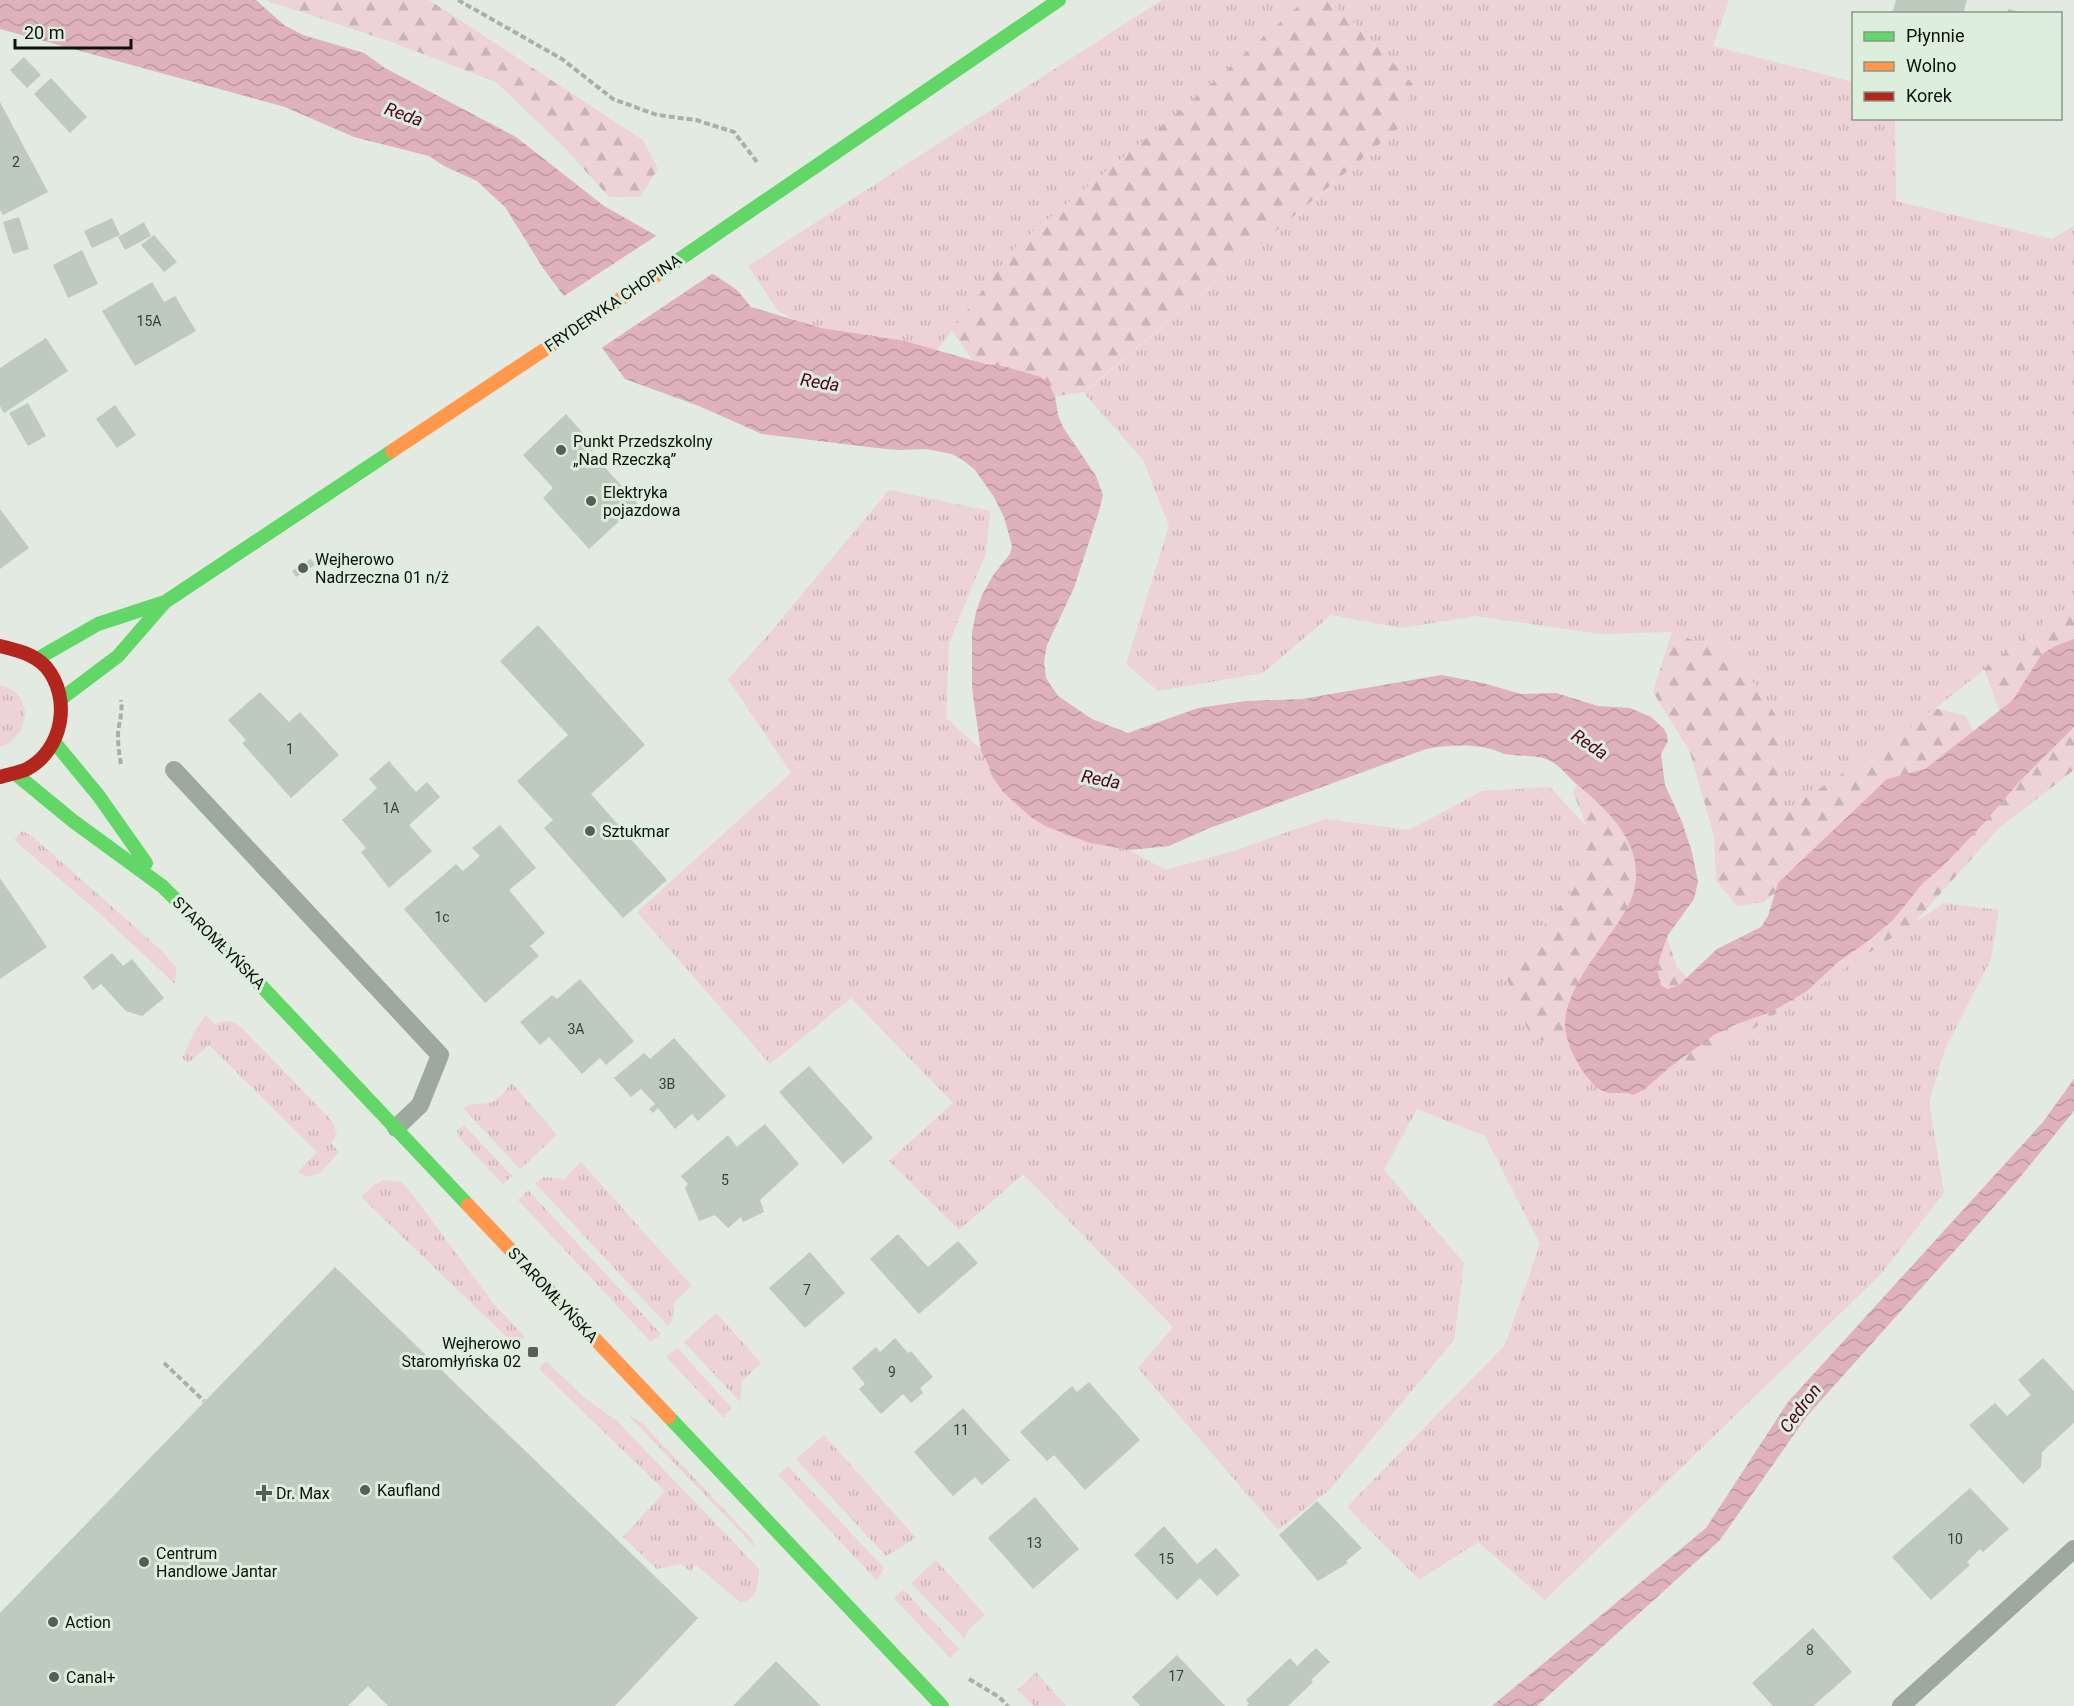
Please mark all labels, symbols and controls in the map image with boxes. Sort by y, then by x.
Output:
scale bar [15,12,130,50]
legend [1852,12,2062,120]
text: 20 m [24,22,64,43]
text: Płynnie [1906,25,1965,46]
text: Wolno [1906,55,1957,76]
text: Korek [1906,85,1953,106]
water label: Reda [382,97,426,131]
house number: 2 [12,154,20,170]
street label: FRYDERYKA CHOPINA [541,250,685,356]
house number: 15A [137,313,161,329]
water label: Reda [799,369,841,395]
place label: Punkt Przedszkolny „Nad Rzeczką” [573,432,713,469]
marker: Punkt Przedszkolny „Nad Rzeczką” [554,443,568,457]
place label: Elektryka pojazdowa [603,483,680,520]
marker: Elektryka pojazdowa [584,494,598,508]
place label: Wejherowo Nadrzeczna 01 n/ż [315,550,449,587]
marker: Wejherowo Nadrzeczna 01 n/ż [296,561,310,575]
water label: Reda [1568,724,1612,764]
house number: 1 [286,741,294,757]
water label: Reda [1080,765,1122,793]
house number: 1A [382,800,400,816]
place label: Sztukmar [602,822,670,841]
marker: Sztukmar [583,824,597,838]
street label: STAROMŁYŃSKA [169,893,270,994]
house number: 1c [434,909,450,925]
house number: 3A [567,1021,585,1037]
house number: 3B [659,1076,675,1092]
house number: 5 [721,1172,729,1188]
street label: STAROMŁYŃSKA [504,1243,602,1347]
house number: 7 [803,1282,811,1298]
place label: Wejherowo Staromłyńska 02 [401,1334,521,1371]
marker: Wejherowo Staromłyńska 02 [526,1345,540,1359]
house number: 9 [888,1364,896,1380]
water label: Cedron [1775,1379,1825,1437]
house number: 11 [953,1422,969,1438]
place label: Kaufland [377,1481,440,1500]
marker: Kaufland [358,1483,372,1497]
place label: Dr. Max [276,1484,330,1503]
marker: Dr. Max [257,1486,271,1500]
house number: 10 [1947,1531,1963,1547]
house number: 13 [1026,1535,1042,1551]
place label: Centrum Handlowe Jantar [156,1544,278,1581]
house number: 15 [1158,1551,1174,1567]
marker: Centrum Handlowe Jantar [137,1555,151,1569]
place label: Action [65,1613,111,1632]
marker: Action [46,1615,60,1629]
house number: 8 [1806,1642,1814,1658]
place label: Canal+ [66,1668,116,1687]
house number: 17 [1168,1668,1184,1684]
marker: Canal+ [47,1670,61,1684]

